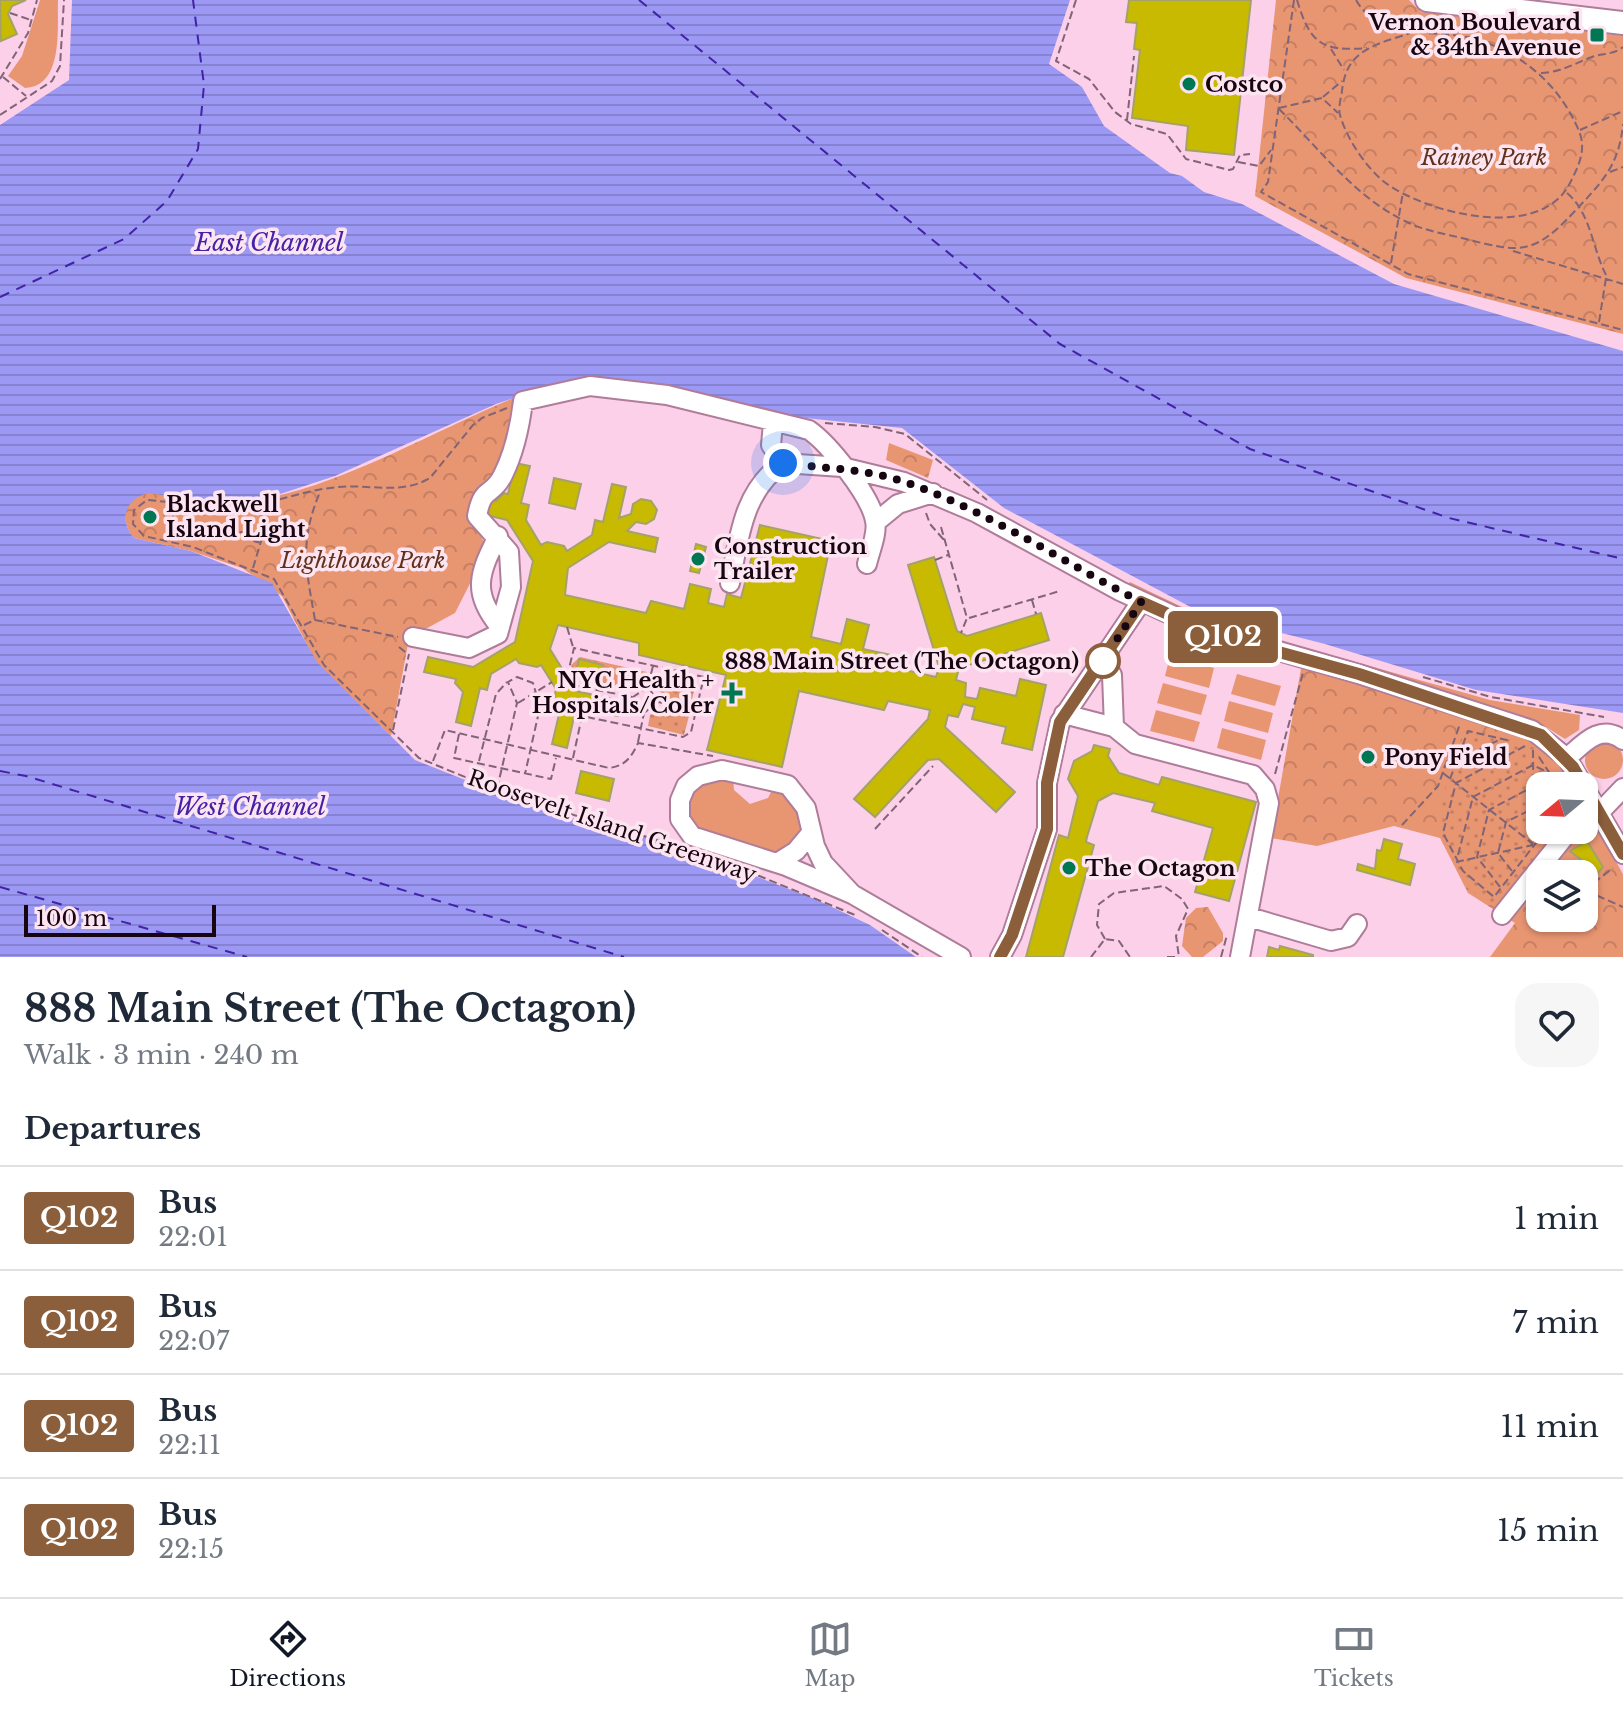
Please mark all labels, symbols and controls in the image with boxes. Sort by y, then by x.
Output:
place label: Vernon Boulevard & 34th Avenue [1368,9,1581,61]
marker: Vernon Boulevard & 34th Avenue [1588,26,1606,44]
place label: Costco [1205,71,1283,98]
marker: Costco [1180,75,1198,93]
park label: Rainey Park [1420,144,1547,171]
water label: East Channel [194,228,344,257]
your location [763,443,803,483]
place label: Blackwell Island Light [166,491,306,543]
marker: Blackwell Island Light [141,508,159,526]
place label: Construction Trailer [714,533,867,585]
park label: Lighthouse Park [280,547,445,574]
marker: Construction Trailer [689,550,707,568]
line badge: Q102 [1167,611,1279,663]
text: Q102 [1184,619,1262,654]
marker: 888 Main Street (The Octagon) [1086,644,1120,678]
place label: 888 Main Street (The Octagon) [725,648,1079,675]
place label: NYC Health + Hospitals/Coler [532,667,714,719]
marker: NYC Health + Hospitals/Coler [721,682,743,704]
place label: Pony Field [1384,744,1508,771]
marker: Pony Field [1359,748,1377,766]
street label: Roosevelt Island Greenway [464,764,760,888]
north arrow [1526,772,1598,844]
map controls [1526,772,1598,932]
water label: West Channel [175,792,326,821]
place label: The Octagon [1085,855,1236,882]
marker: The Octagon [1060,859,1078,877]
button: layers [1526,860,1598,932]
scale bar [24,901,216,937]
text: 100 m [36,905,107,932]
button: heart [1515,983,1599,1067]
text: 888 Main Street (The Octagon) [24,985,636,1032]
text: Walk · 3 min · 240 m [24,1039,299,1071]
text: Departures [24,1110,201,1147]
text: Bus [158,1184,217,1221]
text: Q102 [40,1200,118,1235]
text: 1 min [1514,1200,1599,1237]
text: 22:01 [158,1221,228,1253]
text: Bus [158,1288,217,1325]
text: Q102 [40,1304,118,1339]
text: 7 min [1512,1304,1599,1341]
text: 22:07 [158,1325,229,1357]
text: Bus [158,1392,217,1429]
text: Q102 [40,1408,118,1443]
text: 11 min [1501,1408,1599,1445]
text: 22:11 [158,1429,221,1461]
text: Bus [158,1496,217,1533]
text: Q102 [40,1512,118,1547]
text: 15 min [1497,1512,1599,1549]
text: 22:15 [158,1533,224,1565]
tab: Directions [229,1617,346,1692]
tab: Map [804,1617,856,1692]
tab: Tickets [1314,1617,1394,1692]

